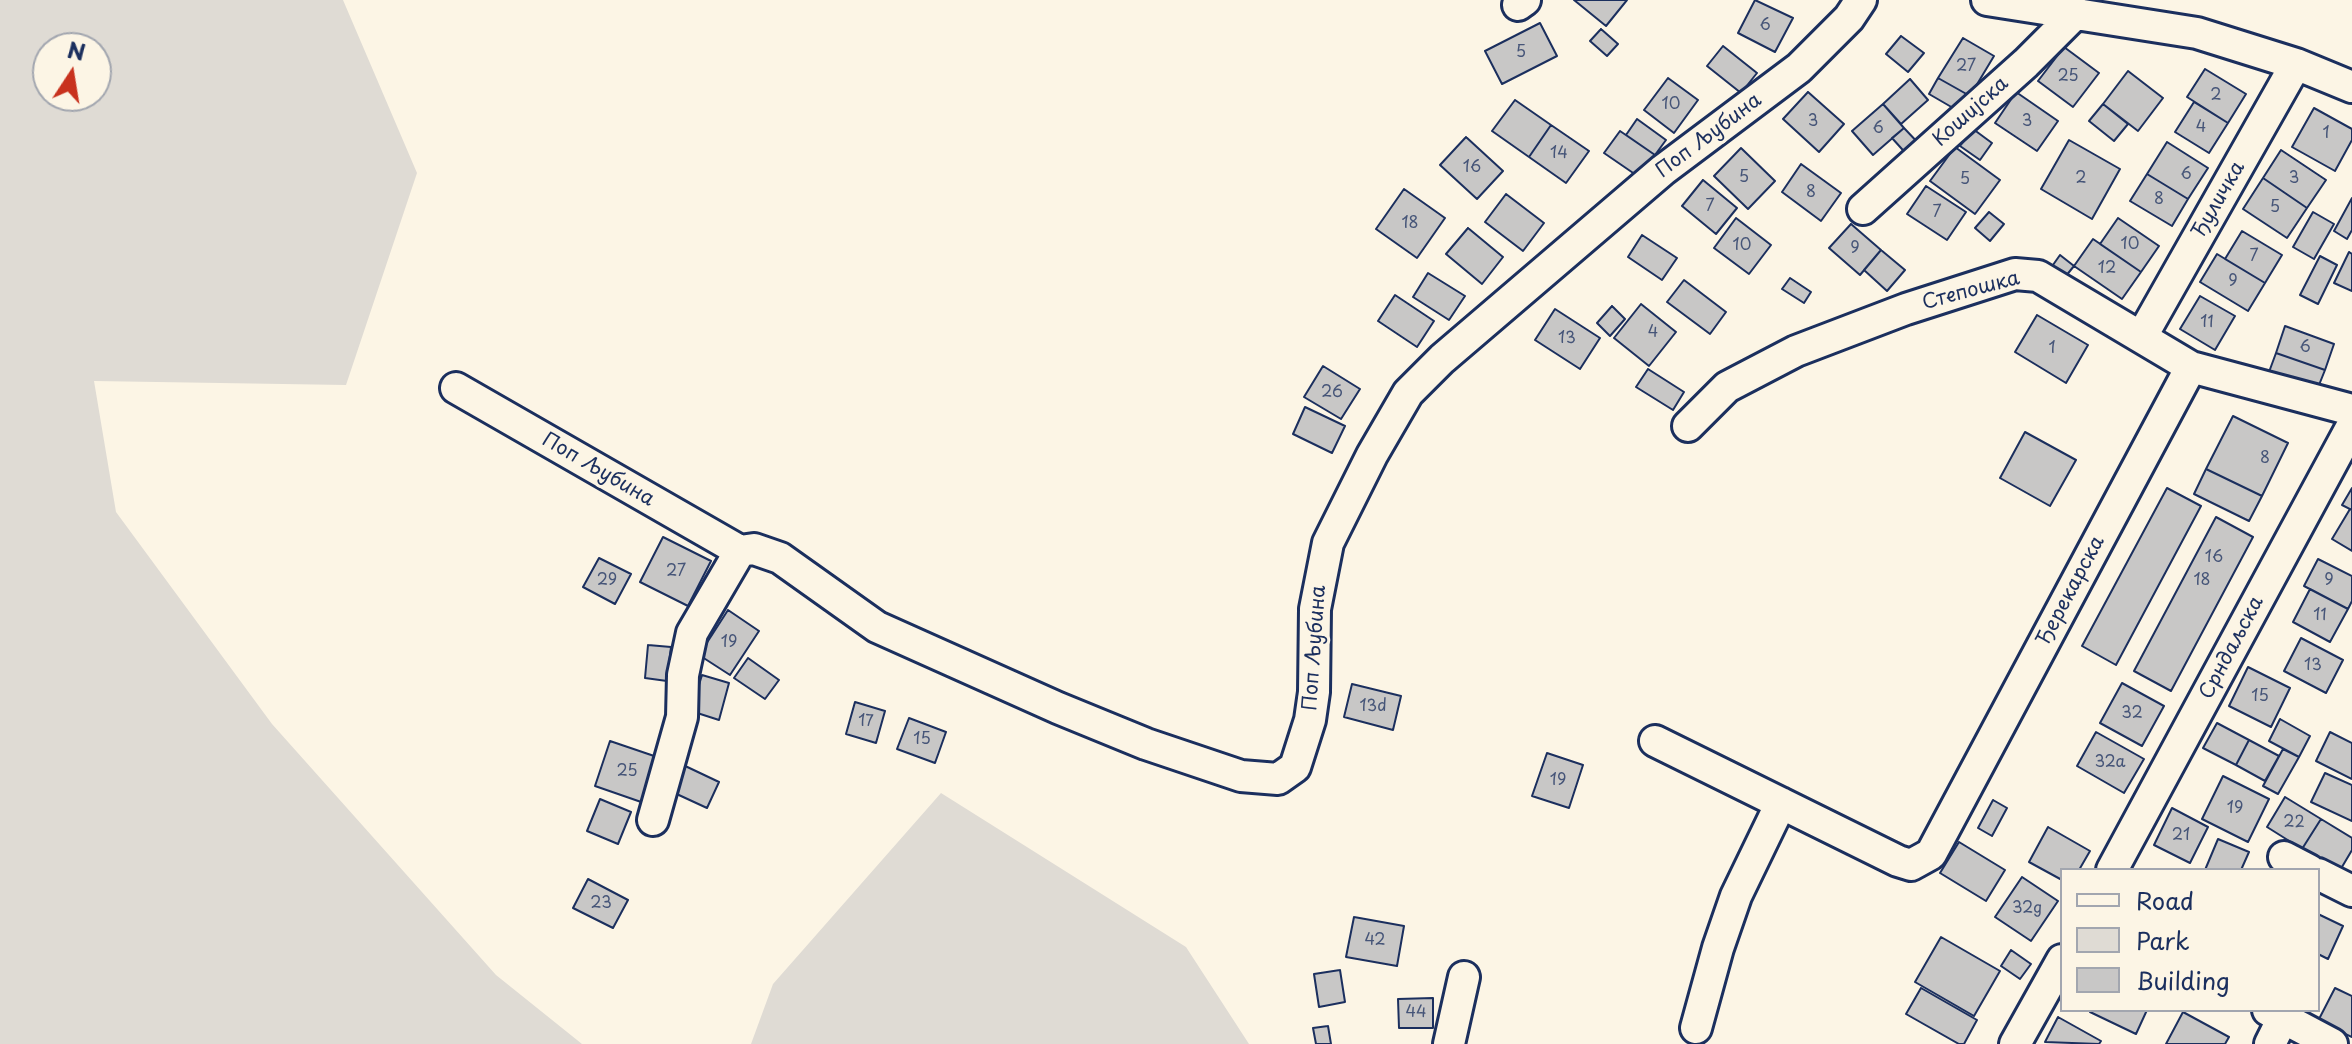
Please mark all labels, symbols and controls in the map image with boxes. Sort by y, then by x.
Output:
house number: 6 [1759,16,1771,36]
north arrow [32,32,112,112]
text: N [65,32,89,68]
house number: 5 [1516,43,1526,63]
house number: 27 [1956,57,1976,77]
house number: 25 [2057,67,2079,87]
street label: Кошијска [1928,72,2014,152]
house number: 2 [2210,86,2222,106]
street label: Поп Љубина [1652,89,1766,183]
house number: 10 [1662,95,1680,115]
house number: 3 [1808,112,1818,132]
house number: 3 [2022,112,2032,132]
house number: 4 [2196,118,2206,138]
house number: 6 [1872,119,1884,139]
house number: 1 [2322,124,2330,144]
house number: 14 [1550,144,1568,164]
street label: Ђуличка [2188,157,2250,243]
house number: 16 [1463,158,1481,178]
house number: 6 [2180,165,2192,185]
house number: 5 [1739,168,1749,188]
house number: 2 [2075,169,2087,189]
house number: 3 [2289,169,2299,189]
house number: 5 [1960,170,1970,190]
house number: 8 [1806,183,1816,203]
house number: 8 [2154,190,2164,210]
house number: 7 [1705,197,1715,217]
house number: 5 [2270,198,2280,218]
house number: 7 [1932,203,1942,223]
house number: 18 [1401,214,1419,234]
house number: 10 [2121,235,2139,255]
house number: 10 [1733,236,1751,256]
house number: 9 [1850,239,1860,259]
house number: 7 [2249,247,2259,267]
house number: 12 [2098,259,2116,279]
street label: Степошка [1920,266,2022,316]
house number: 9 [2228,272,2238,292]
house number: 11 [2200,313,2214,333]
house number: 4 [1648,323,1658,343]
house number: 13 [1558,329,1576,349]
house number: 6 [2299,338,2311,358]
house number: 1 [2048,339,2056,359]
house number: 26 [1321,383,1343,403]
street label: Поп Љубина [538,428,658,512]
house number: 8 [2260,449,2270,469]
street label: Ђерекарска [2032,532,2110,650]
house number: 16 [2205,548,2223,568]
house number: 27 [666,562,686,582]
house number: 29 [597,571,617,591]
house number: 18 [2193,571,2211,591]
house number: 9 [2324,571,2334,591]
street label: Поп Љубина [1299,584,1331,712]
street label: Срндаљска [2195,592,2269,704]
house number: 11 [2313,606,2327,626]
house number: 19 [721,633,737,653]
house number: 13 [2304,656,2322,676]
house number: 15 [2251,687,2269,707]
house number: 13d [1359,697,1387,717]
house number: 32 [2121,704,2143,724]
house number: 17 [858,712,874,732]
house number: 15 [913,730,931,750]
house number: 32a [2094,753,2126,773]
house number: 25 [616,762,638,782]
house number: 19 [1550,771,1566,791]
house number: 19 [2227,799,2243,819]
house number: 22 [2283,813,2305,833]
house number: 21 [2172,826,2190,846]
legend [2060,868,2320,1012]
text: Road [2136,882,2194,918]
house number: 23 [590,894,612,914]
house number: 32g [2012,899,2042,919]
text: Park [2136,922,2190,958]
house number: 42 [1364,931,1386,951]
text: Building [2136,962,2230,998]
house number: 44 [1405,1003,1427,1023]

